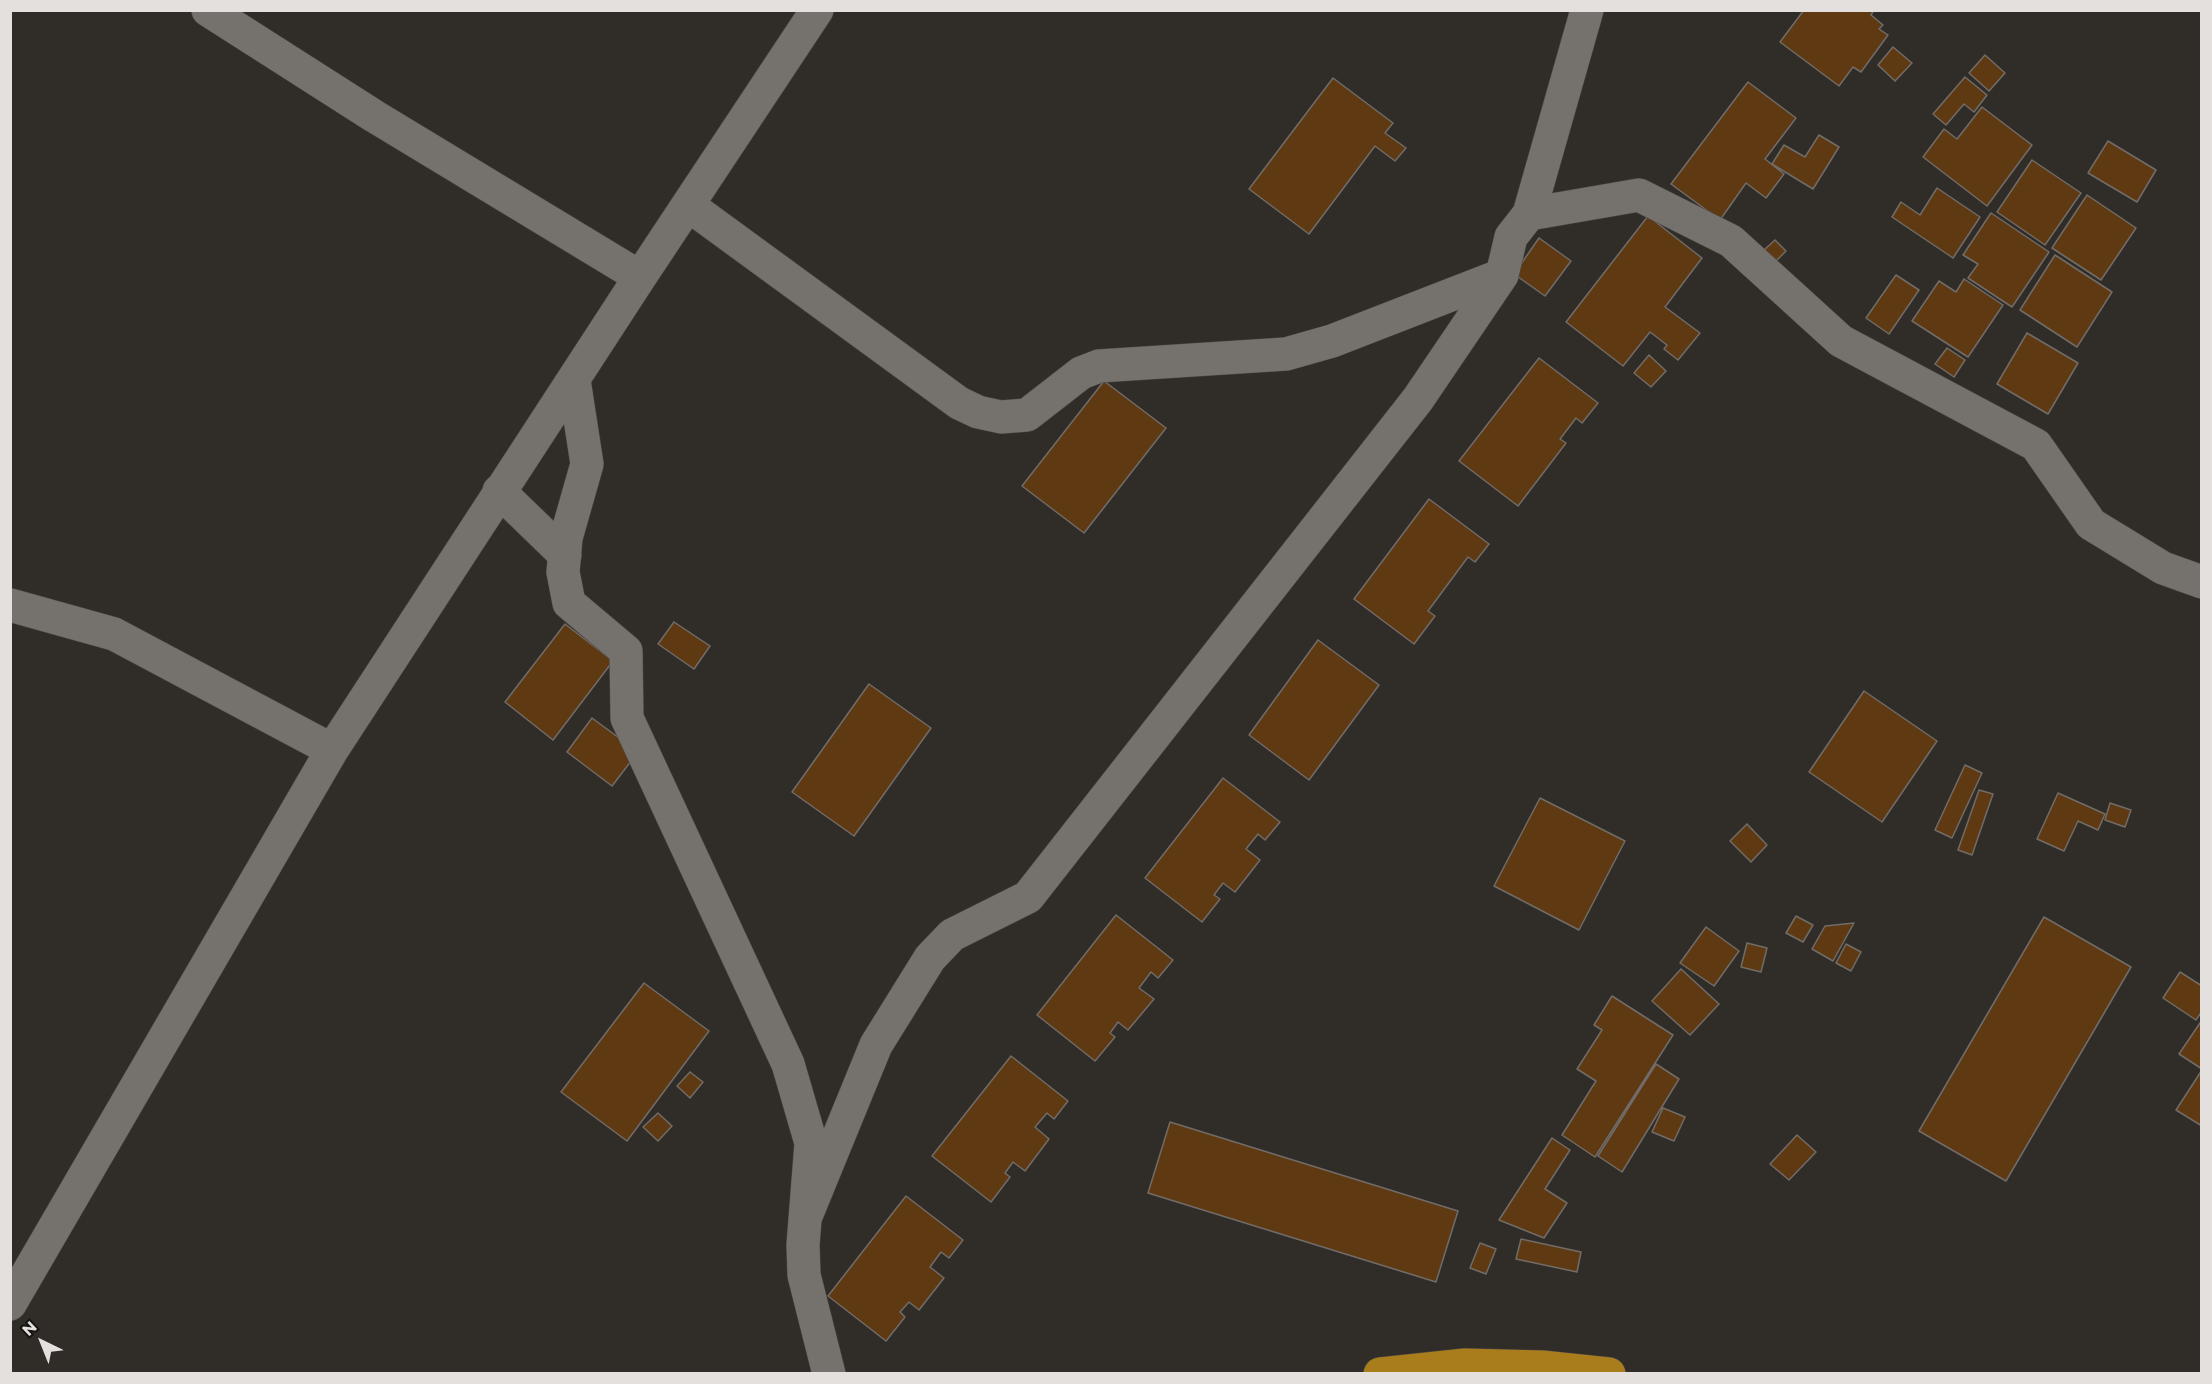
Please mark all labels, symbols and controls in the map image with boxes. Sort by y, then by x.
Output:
north arrow [12,1312,72,1372]
text: N [18,1317,41,1340]

